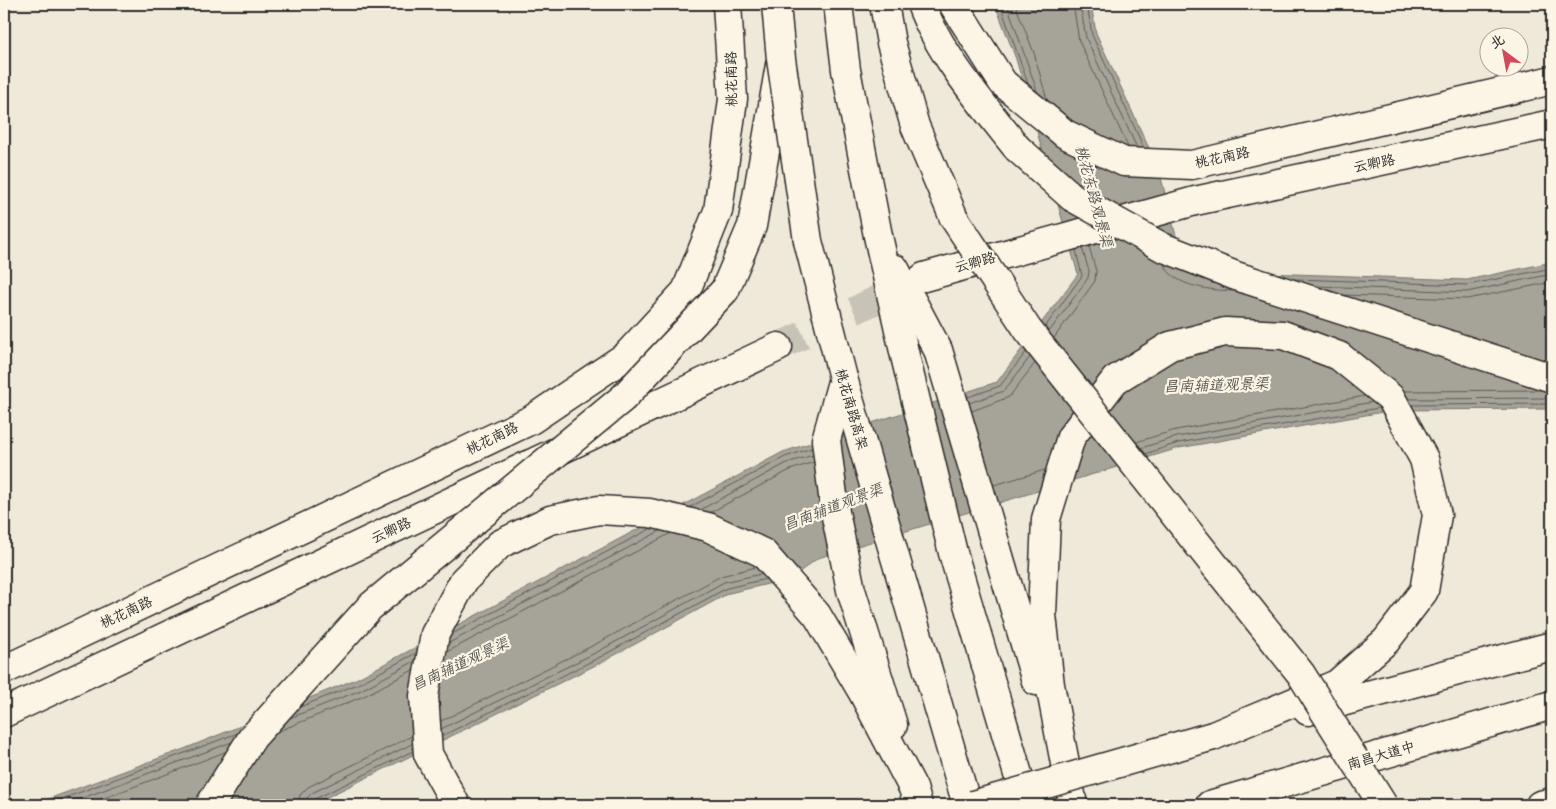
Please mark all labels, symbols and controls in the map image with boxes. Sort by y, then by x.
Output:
north arrow [1478,28,1528,78]
text: 北 [1487,30,1508,52]
street label: 桃花南路 [723,51,740,107]
water label: 桃花东路观景渠 [1071,143,1117,251]
street label: 桃花南路 [1193,143,1251,172]
street label: 云卿路 [1352,151,1396,176]
street label: 云卿路 [953,249,998,276]
street label: 桃花南路高架 [832,366,871,452]
water label: 昌南辅道观景渠 [1163,374,1271,397]
street label: 桃花南路 [463,419,521,458]
water label: 昌南辅道观景渠 [781,479,887,535]
street label: 云卿路 [369,514,414,547]
street label: 桃花南路 [97,593,155,632]
water label: 昌南辅道观景渠 [409,633,514,695]
street label: 南昌大道中 [1345,738,1417,773]

